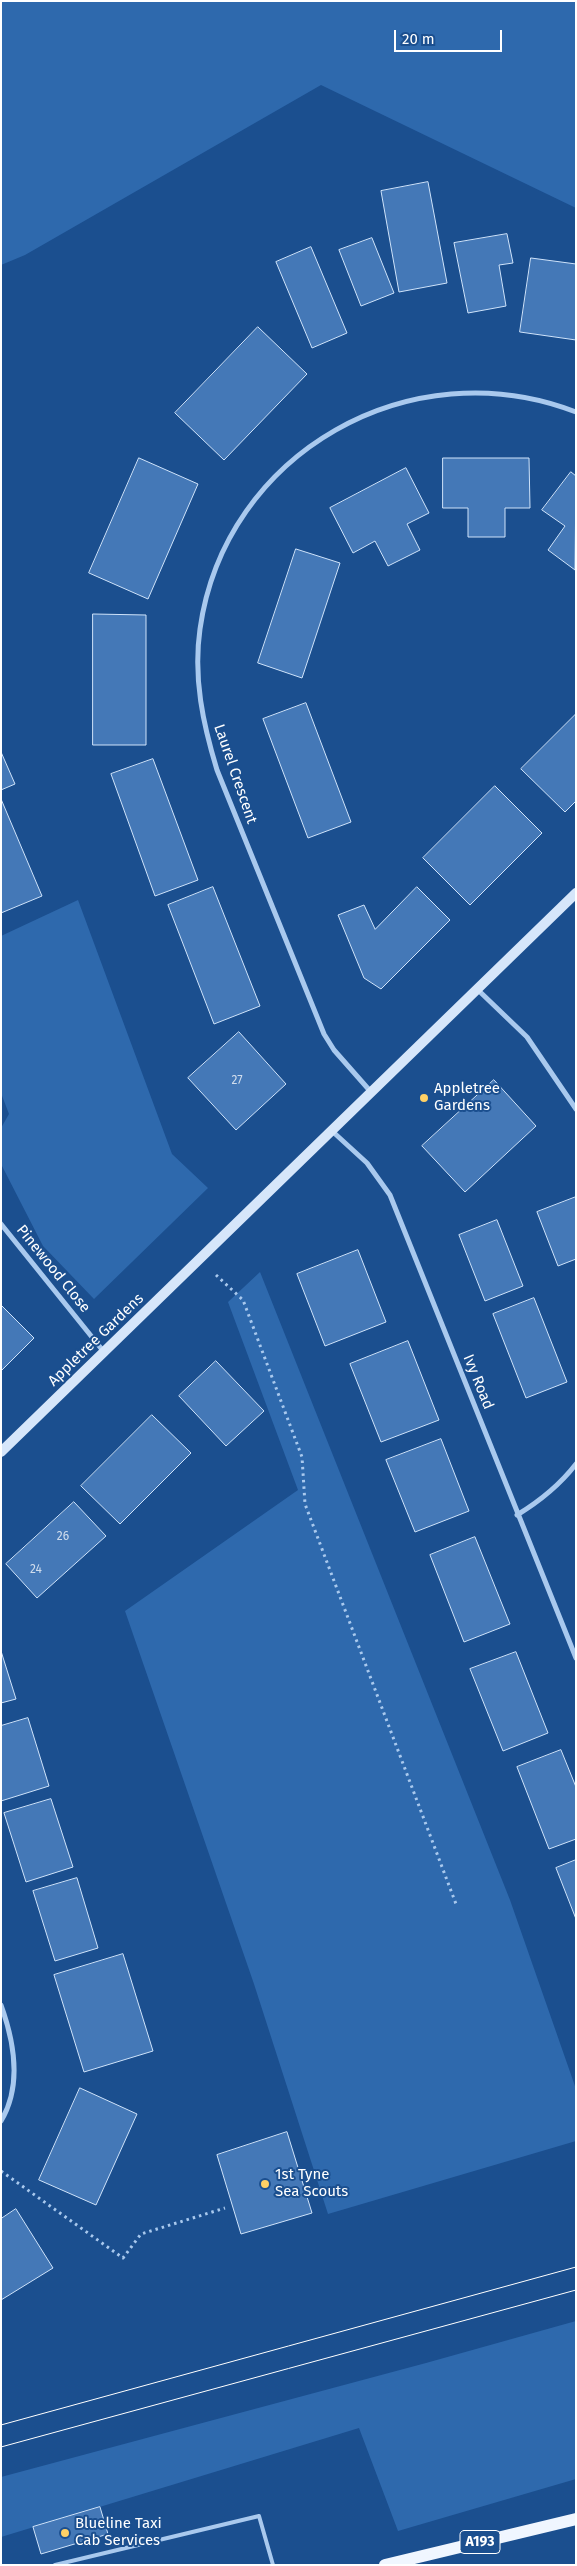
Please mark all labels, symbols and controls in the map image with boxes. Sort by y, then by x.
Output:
scale bar [397,20,504,52]
text: 20 m [402,30,435,48]
street label: Laurel Crescent [210,722,260,826]
house number: 27 [231,1074,243,1088]
place label: Appletree Gardens [434,1080,500,1115]
marker: Appletree Gardens [418,1092,430,1104]
street label: Pinewood Close [12,1222,94,1316]
street label: Appletree Gardens [44,1290,148,1390]
street label: Ivy Road [459,1352,497,1412]
house number: 26 [57,1530,69,1544]
house number: 24 [30,1563,42,1577]
place label: 1st Tyne Sea Scouts [275,2166,348,2201]
marker: 1st Tyne Sea Scouts [259,2178,271,2190]
place label: Blueline Taxi Cab Services [75,2515,162,2550]
marker: Blueline Taxi Cab Services [59,2527,71,2539]
road number: A193 [460,2530,500,2554]

